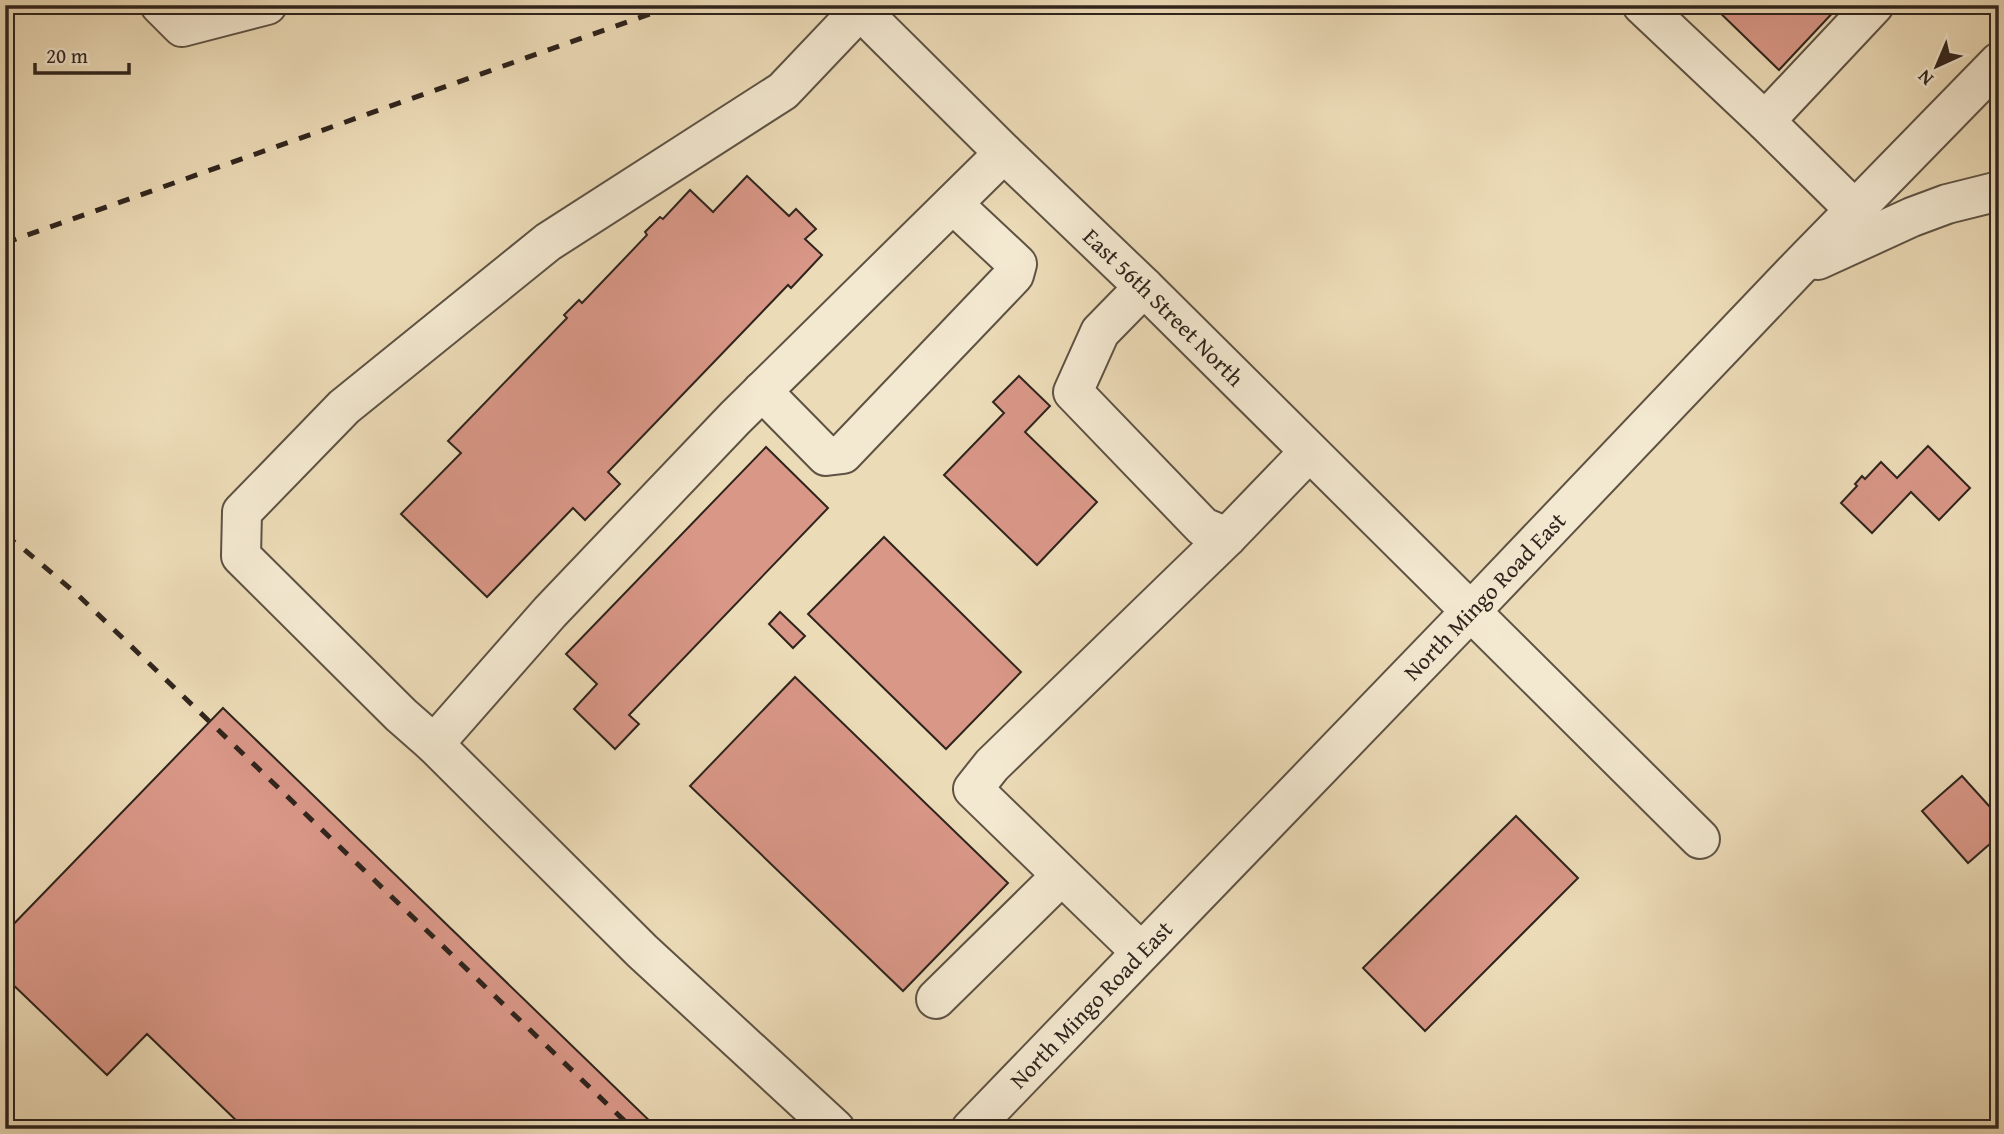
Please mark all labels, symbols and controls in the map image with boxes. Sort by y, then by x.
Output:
scale bar [35,32,130,76]
north arrow [1902,32,1972,102]
text: 20 m [46,40,88,71]
text: N [1911,64,1939,93]
street label: East 56th Street North [1076,220,1252,394]
street label: North Mingo Road East [1396,504,1573,688]
street label: North Mingo Road East [1002,913,1180,1095]

